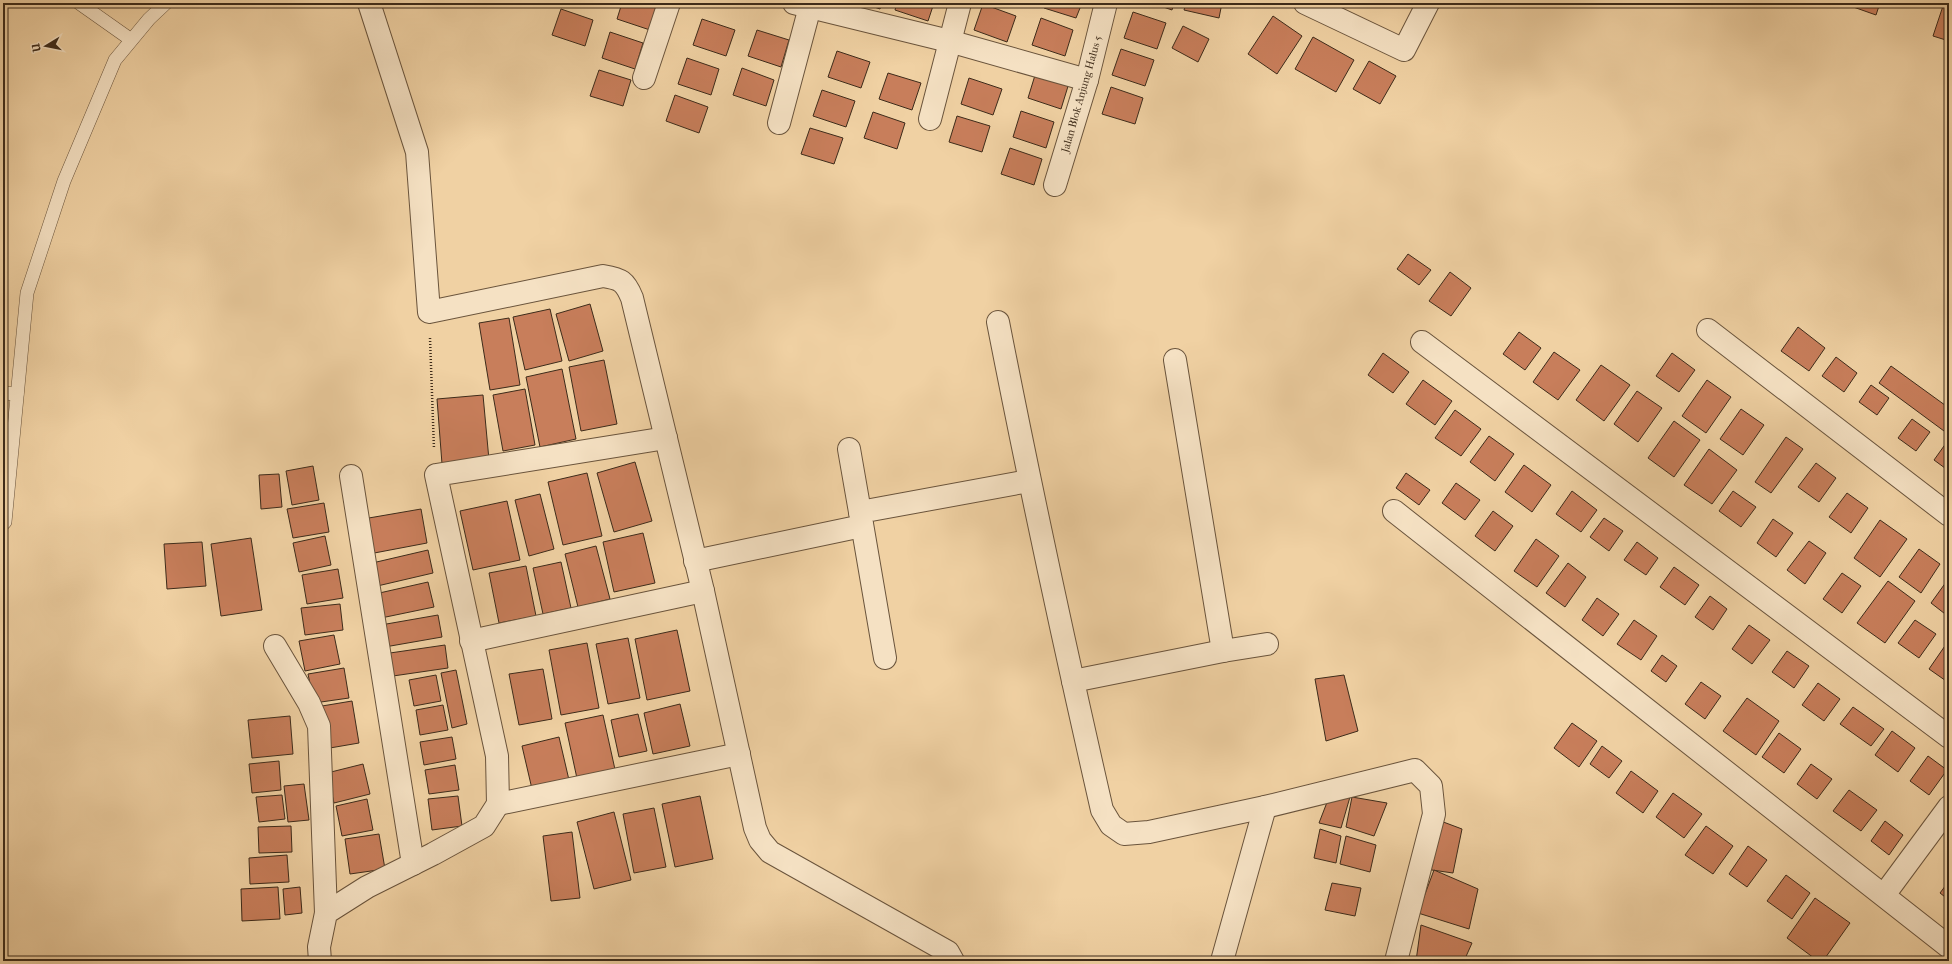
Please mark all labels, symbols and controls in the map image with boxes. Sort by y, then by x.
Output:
north arrow [26,26,66,66]
street label: Jalan Blok Anjung Halus 5 [1058,34,1104,155]
text: U [29,42,44,54]

